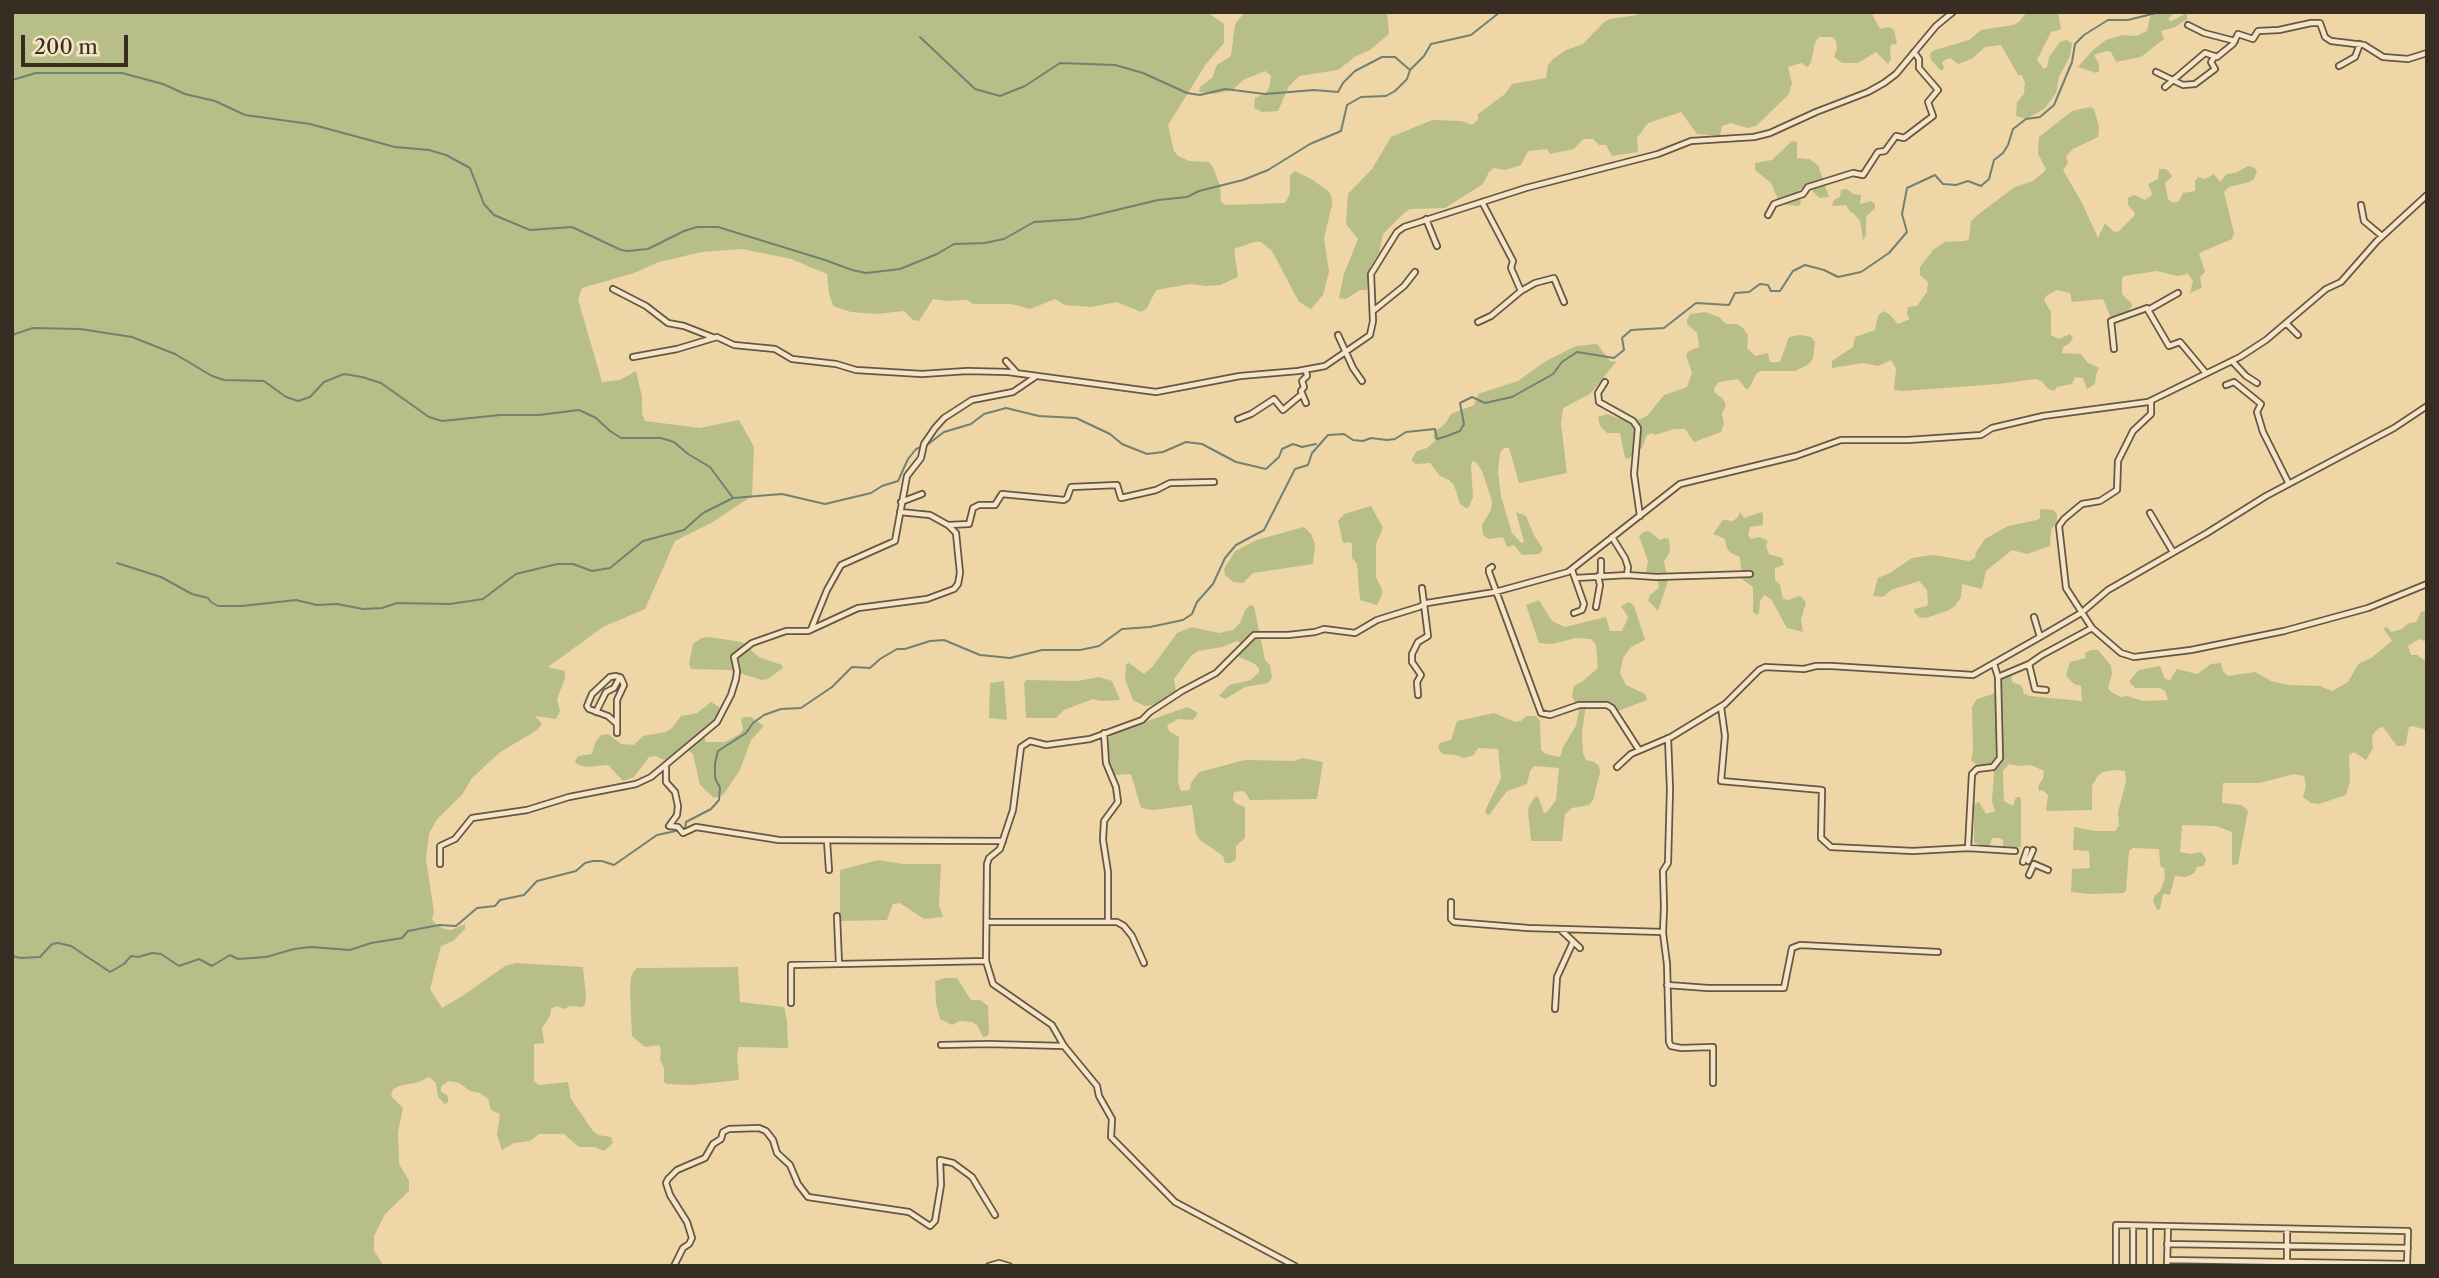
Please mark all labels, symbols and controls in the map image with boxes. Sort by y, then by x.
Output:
scale bar [24,21,131,65]
text: 200 m [34,34,98,59]

